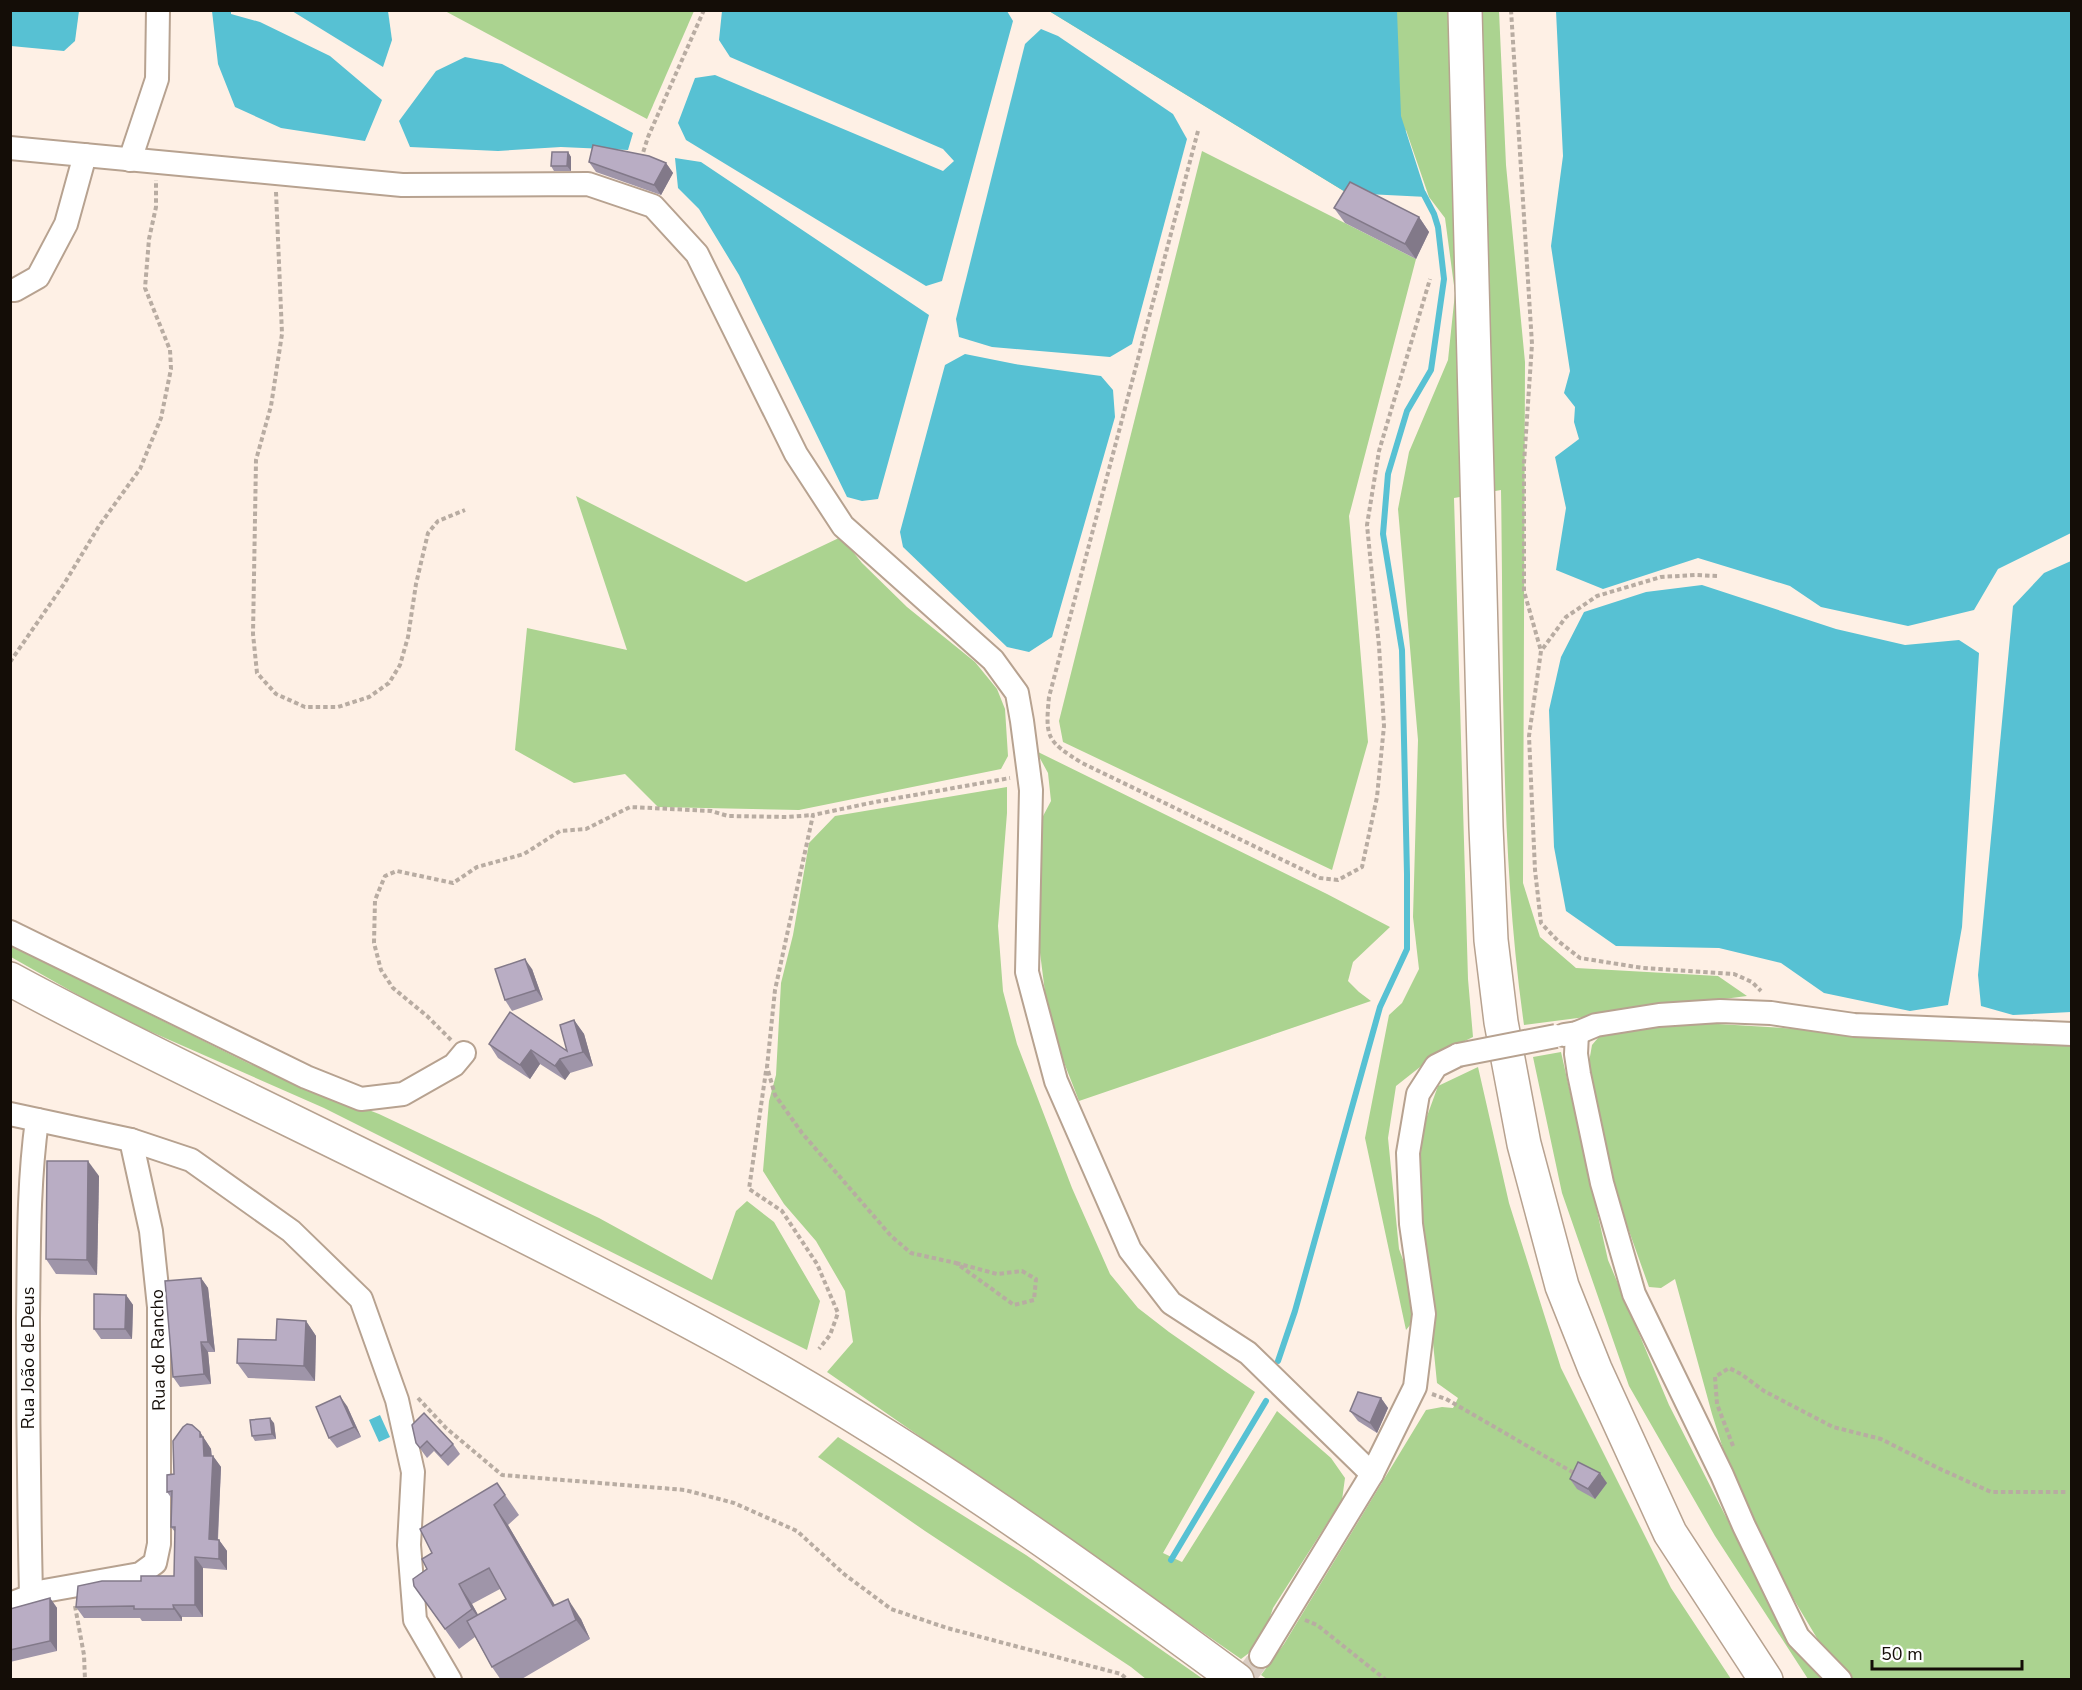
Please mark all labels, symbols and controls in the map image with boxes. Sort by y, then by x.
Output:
street label: Rua João de Deus [16,1287,40,1429]
street label: Rua do Rancho [145,1289,171,1411]
scale bar [1872,1633,2022,1671]
text: 50 m [1881,1642,1923,1666]

